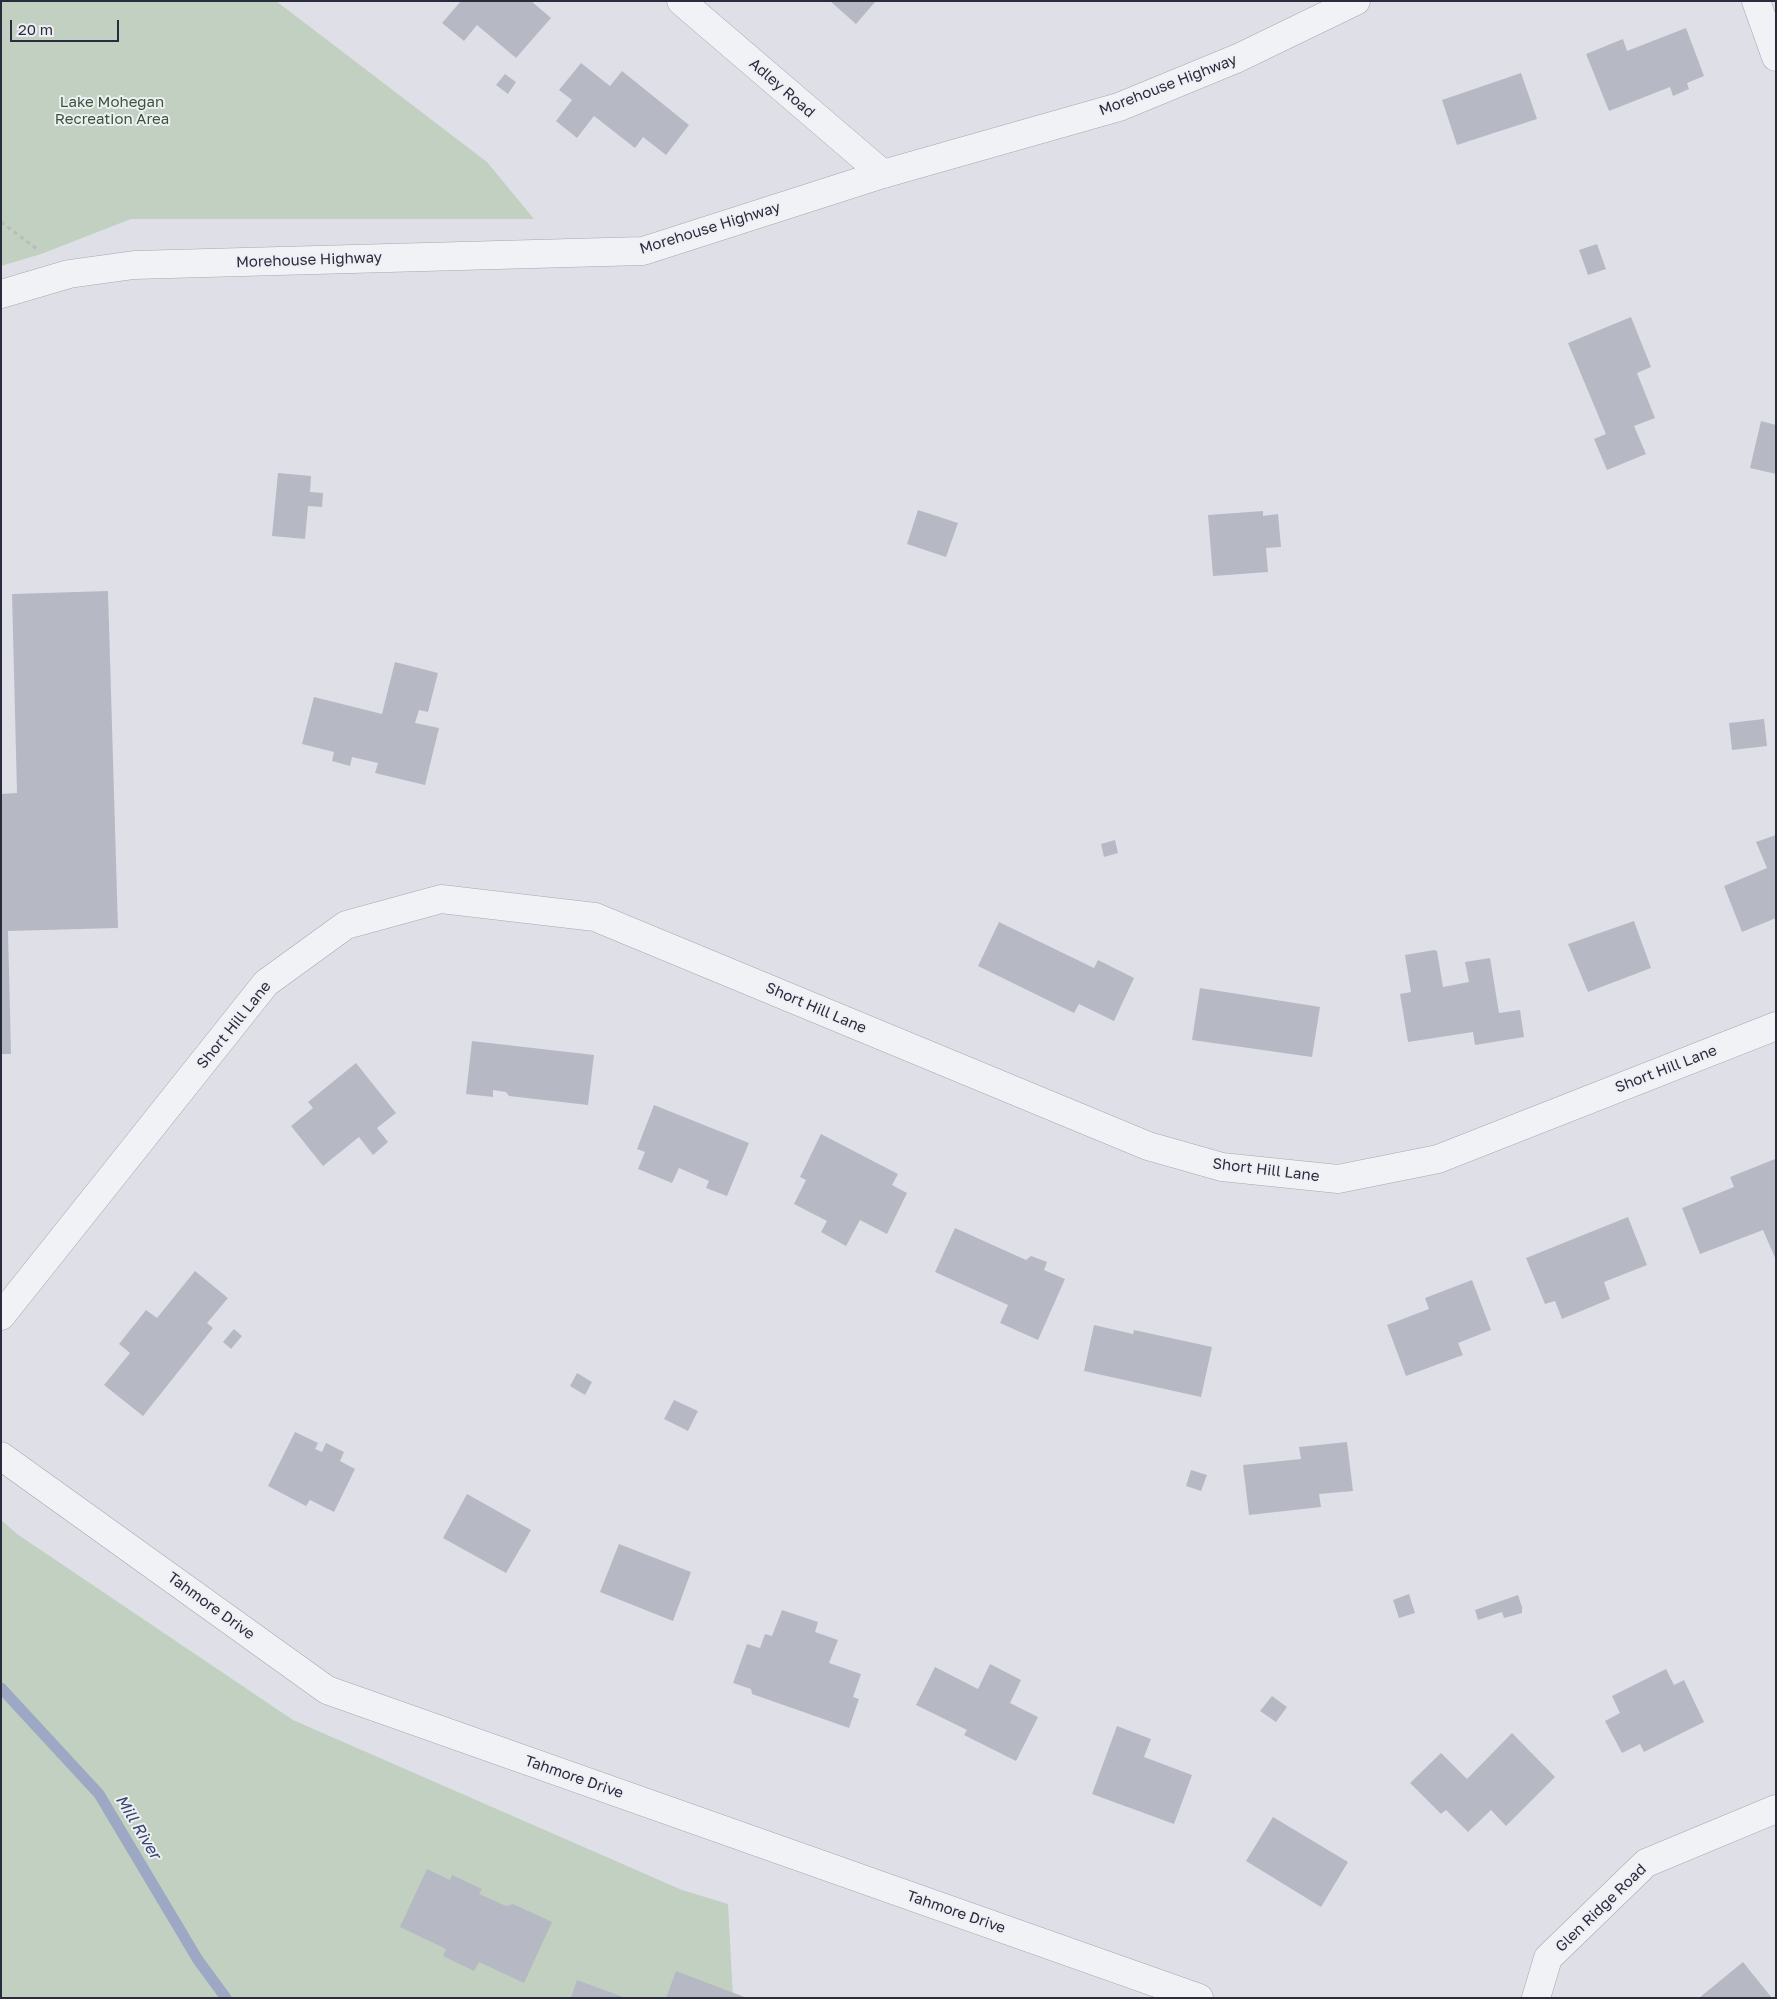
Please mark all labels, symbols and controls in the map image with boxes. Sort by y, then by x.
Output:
scale bar [12,10,121,42]
text: 20 m [18,20,53,38]
street label: Morehouse Highway [1097,50,1239,120]
street label: Adley Road [746,55,818,121]
park label: Lake Mohegan Recreation Area [55,93,169,128]
street label: Morehouse Highway [637,198,783,258]
street label: Morehouse Highway [236,248,382,272]
street label: Short Hill Lane [193,978,275,1072]
street label: Short Hill Lane [763,979,869,1037]
street label: Short Hill Lane [1613,1041,1719,1097]
street label: Short Hill Lane [1212,1155,1320,1185]
street label: Tahmore Drive [164,1568,258,1644]
street label: Tahmore Drive [522,1752,626,1802]
water label: Mill River [111,1791,165,1863]
street label: Glen Ridge Road [1552,1860,1650,1956]
street label: Tahmore Drive [904,1887,1008,1937]

